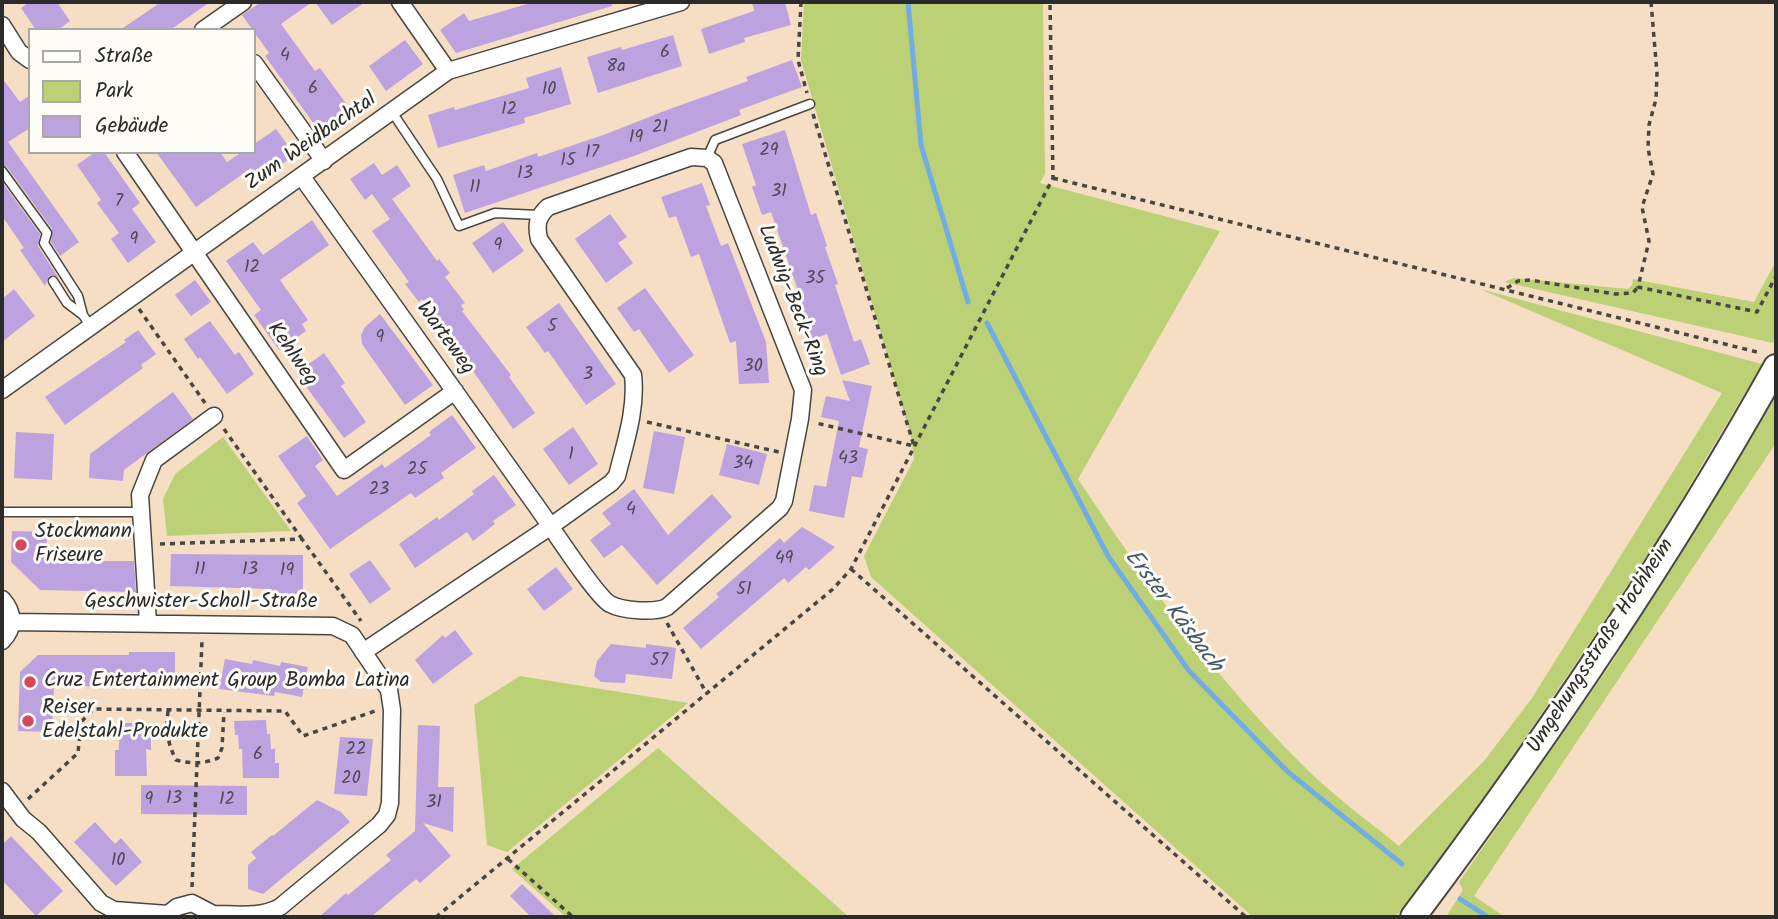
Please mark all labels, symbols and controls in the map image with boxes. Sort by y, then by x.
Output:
legend [28,28,256,154]
text: Straße [95,40,153,73]
house number: 6 [660,43,670,65]
house number: 4 [280,46,290,68]
house number: 8a [606,57,626,79]
text: Park [95,75,133,108]
house number: 6 [308,79,318,101]
house number: 10 [542,80,556,102]
street label: Zum Weidbachtal [242,88,382,198]
house number: 12 [501,100,517,122]
text: Gebäude [95,110,168,143]
house number: 21 [652,118,668,140]
house number: 19 [629,128,643,150]
house number: 29 [759,141,779,163]
house number: 17 [585,143,599,165]
house number: 15 [560,151,576,173]
house number: 13 [517,164,533,186]
house number: 11 [469,178,481,200]
house number: 31 [771,182,787,204]
house number: 7 [115,192,123,214]
street label: Ludwig-Beck-Ring [750,221,832,381]
house number: 9 [130,230,138,252]
house number: 9 [494,236,502,258]
house number: 12 [244,258,260,280]
house number: 35 [805,269,825,291]
street label: Warteweg [409,297,479,381]
house number: 5 [547,317,557,339]
street label: Kehlweg [260,318,322,392]
house number: 9 [376,328,384,350]
house number: 30 [743,357,763,379]
house number: 3 [583,365,593,387]
house number: 1 [568,445,574,467]
house number: 43 [838,449,858,471]
house number: 34 [733,454,753,476]
house number: 25 [407,460,427,482]
house number: 23 [369,480,389,502]
house number: 4 [626,500,636,522]
place label: Stockmann Friseure [35,520,132,570]
street label: Umgehungsstraße Hochheim [1523,535,1681,759]
marker: Stockmann Friseure [13,537,29,553]
water label: Erster Käsbach [1117,545,1227,679]
house number: 49 [775,549,793,571]
house number: 11 [194,560,206,582]
house number: 13 [242,560,258,582]
house number: 19 [280,561,294,583]
house number: 51 [736,580,752,602]
street label: Geschwister-Scholl-Straße [84,590,318,616]
house number: 57 [650,651,668,673]
place label: Cruz Entertainment Group Bomba Latina [44,669,410,695]
marker: Cruz Entertainment Group Bomba Latina [22,674,38,690]
place label: Reiser Edelstahl-Produkte [42,696,208,746]
marker: Reiser Edelstahl-Produkte [20,713,36,729]
house number: 22 [346,740,366,762]
house number: 6 [253,745,263,767]
house number: 20 [341,769,361,791]
house number: 13 [166,789,182,811]
house number: 9 [145,790,153,812]
house number: 12 [219,790,235,812]
house number: 31 [426,793,442,815]
house number: 10 [111,851,125,873]

